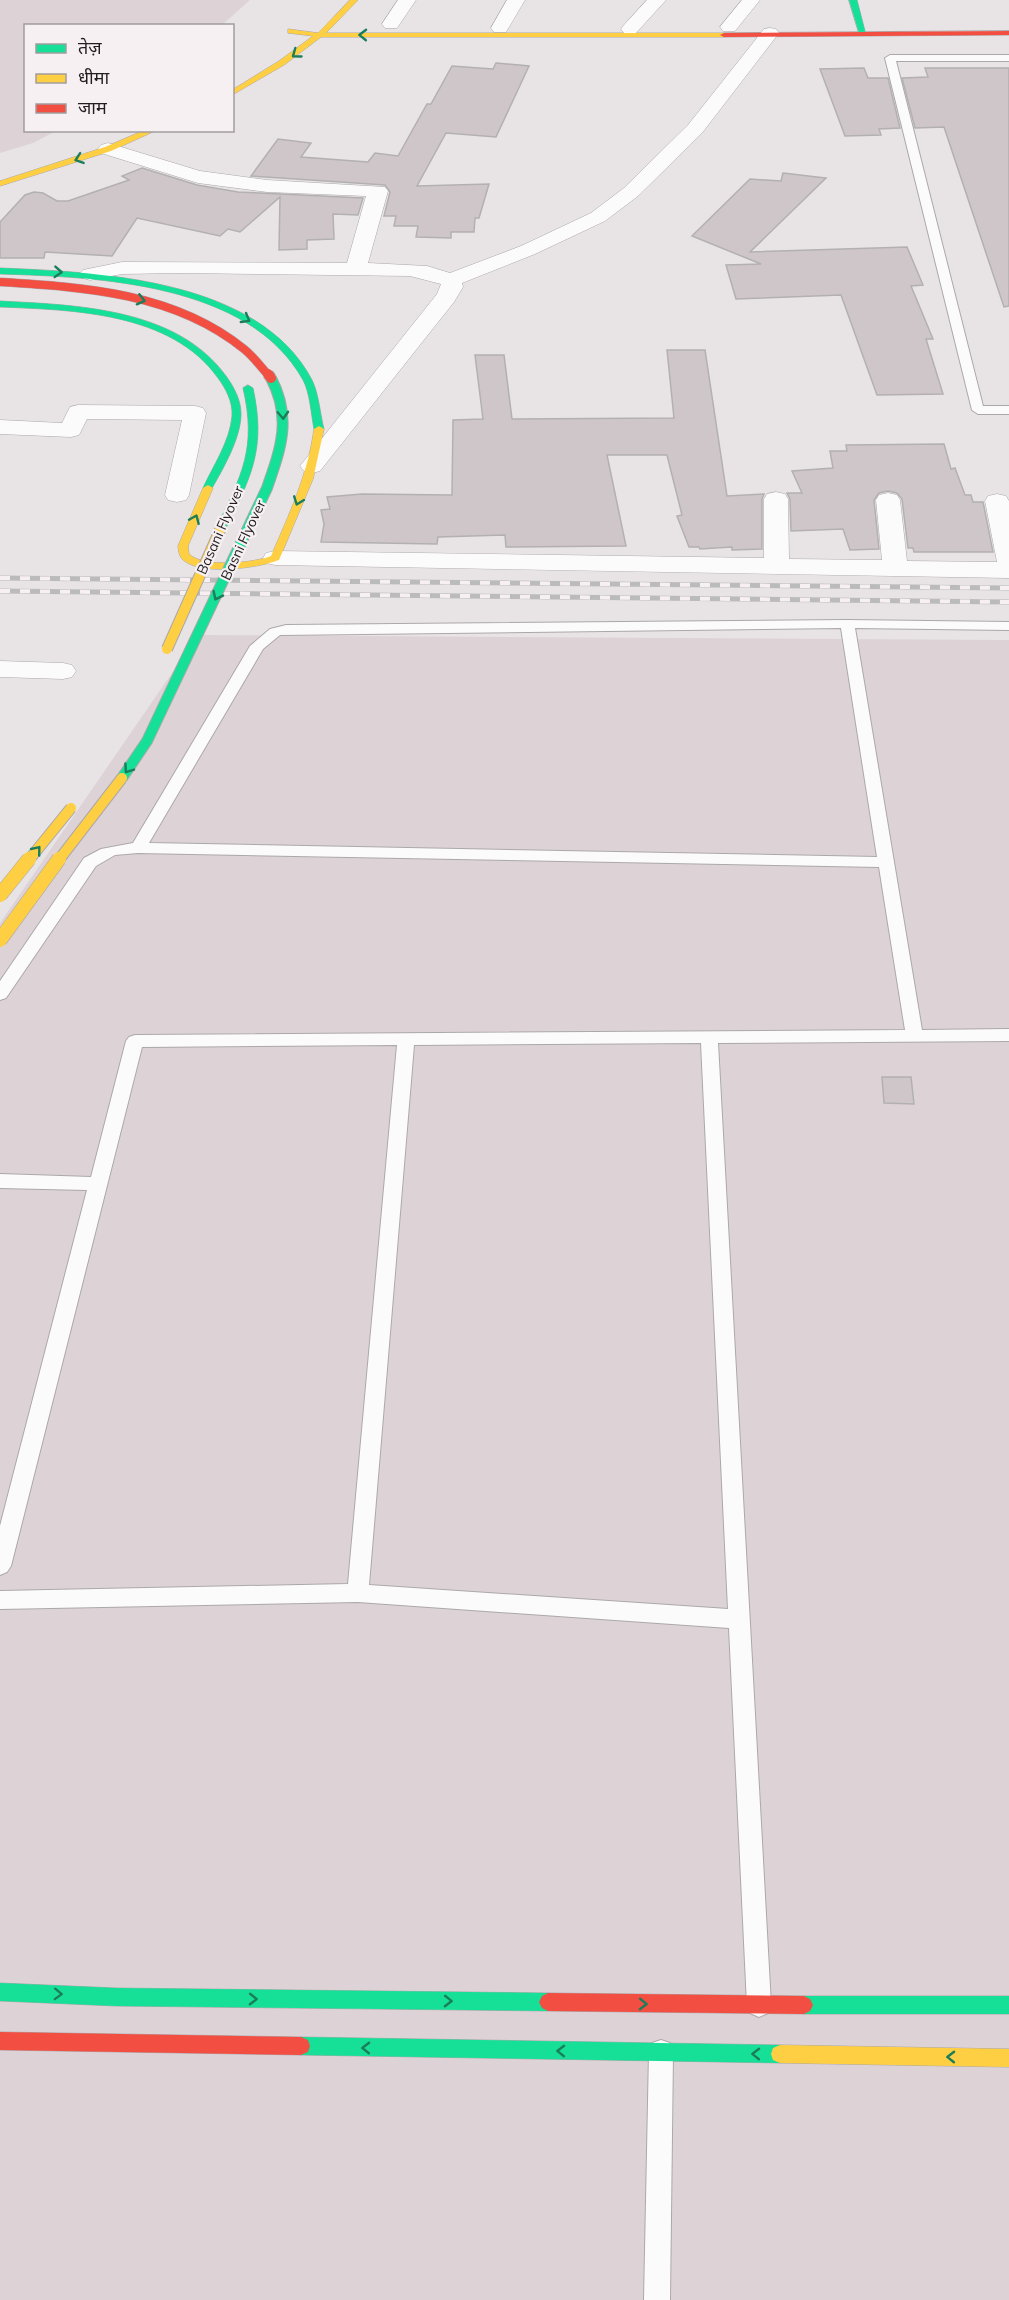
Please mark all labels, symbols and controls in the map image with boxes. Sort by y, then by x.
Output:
legend [24,24,234,132]
one-way arrow [358,29,367,41]
text: तेज़ [78,36,102,59]
one-way arrow [291,46,302,57]
text: धीमा [78,66,109,89]
text: जाम [78,96,108,119]
one-way arrow [74,152,85,165]
one-way arrow [54,266,63,279]
one-way arrow [136,292,146,305]
one-way arrow [239,312,250,324]
one-way arrow [277,410,290,419]
street label: Basani Flyover [192,482,248,577]
one-way arrow [293,495,305,506]
street label: Basni Flyover [217,496,270,583]
one-way arrow [188,515,200,526]
one-way arrow [213,589,224,600]
one-way arrow [124,762,135,773]
one-way arrow [30,845,41,856]
one-way arrow [54,1988,63,2001]
one-way arrow [249,1992,258,2005]
one-way arrow [444,1995,453,2007]
one-way arrow [639,1998,648,2010]
one-way arrow [361,2041,370,2054]
one-way arrow [556,2045,565,2057]
one-way arrow [751,2048,760,2060]
one-way arrow [946,2051,955,2063]

